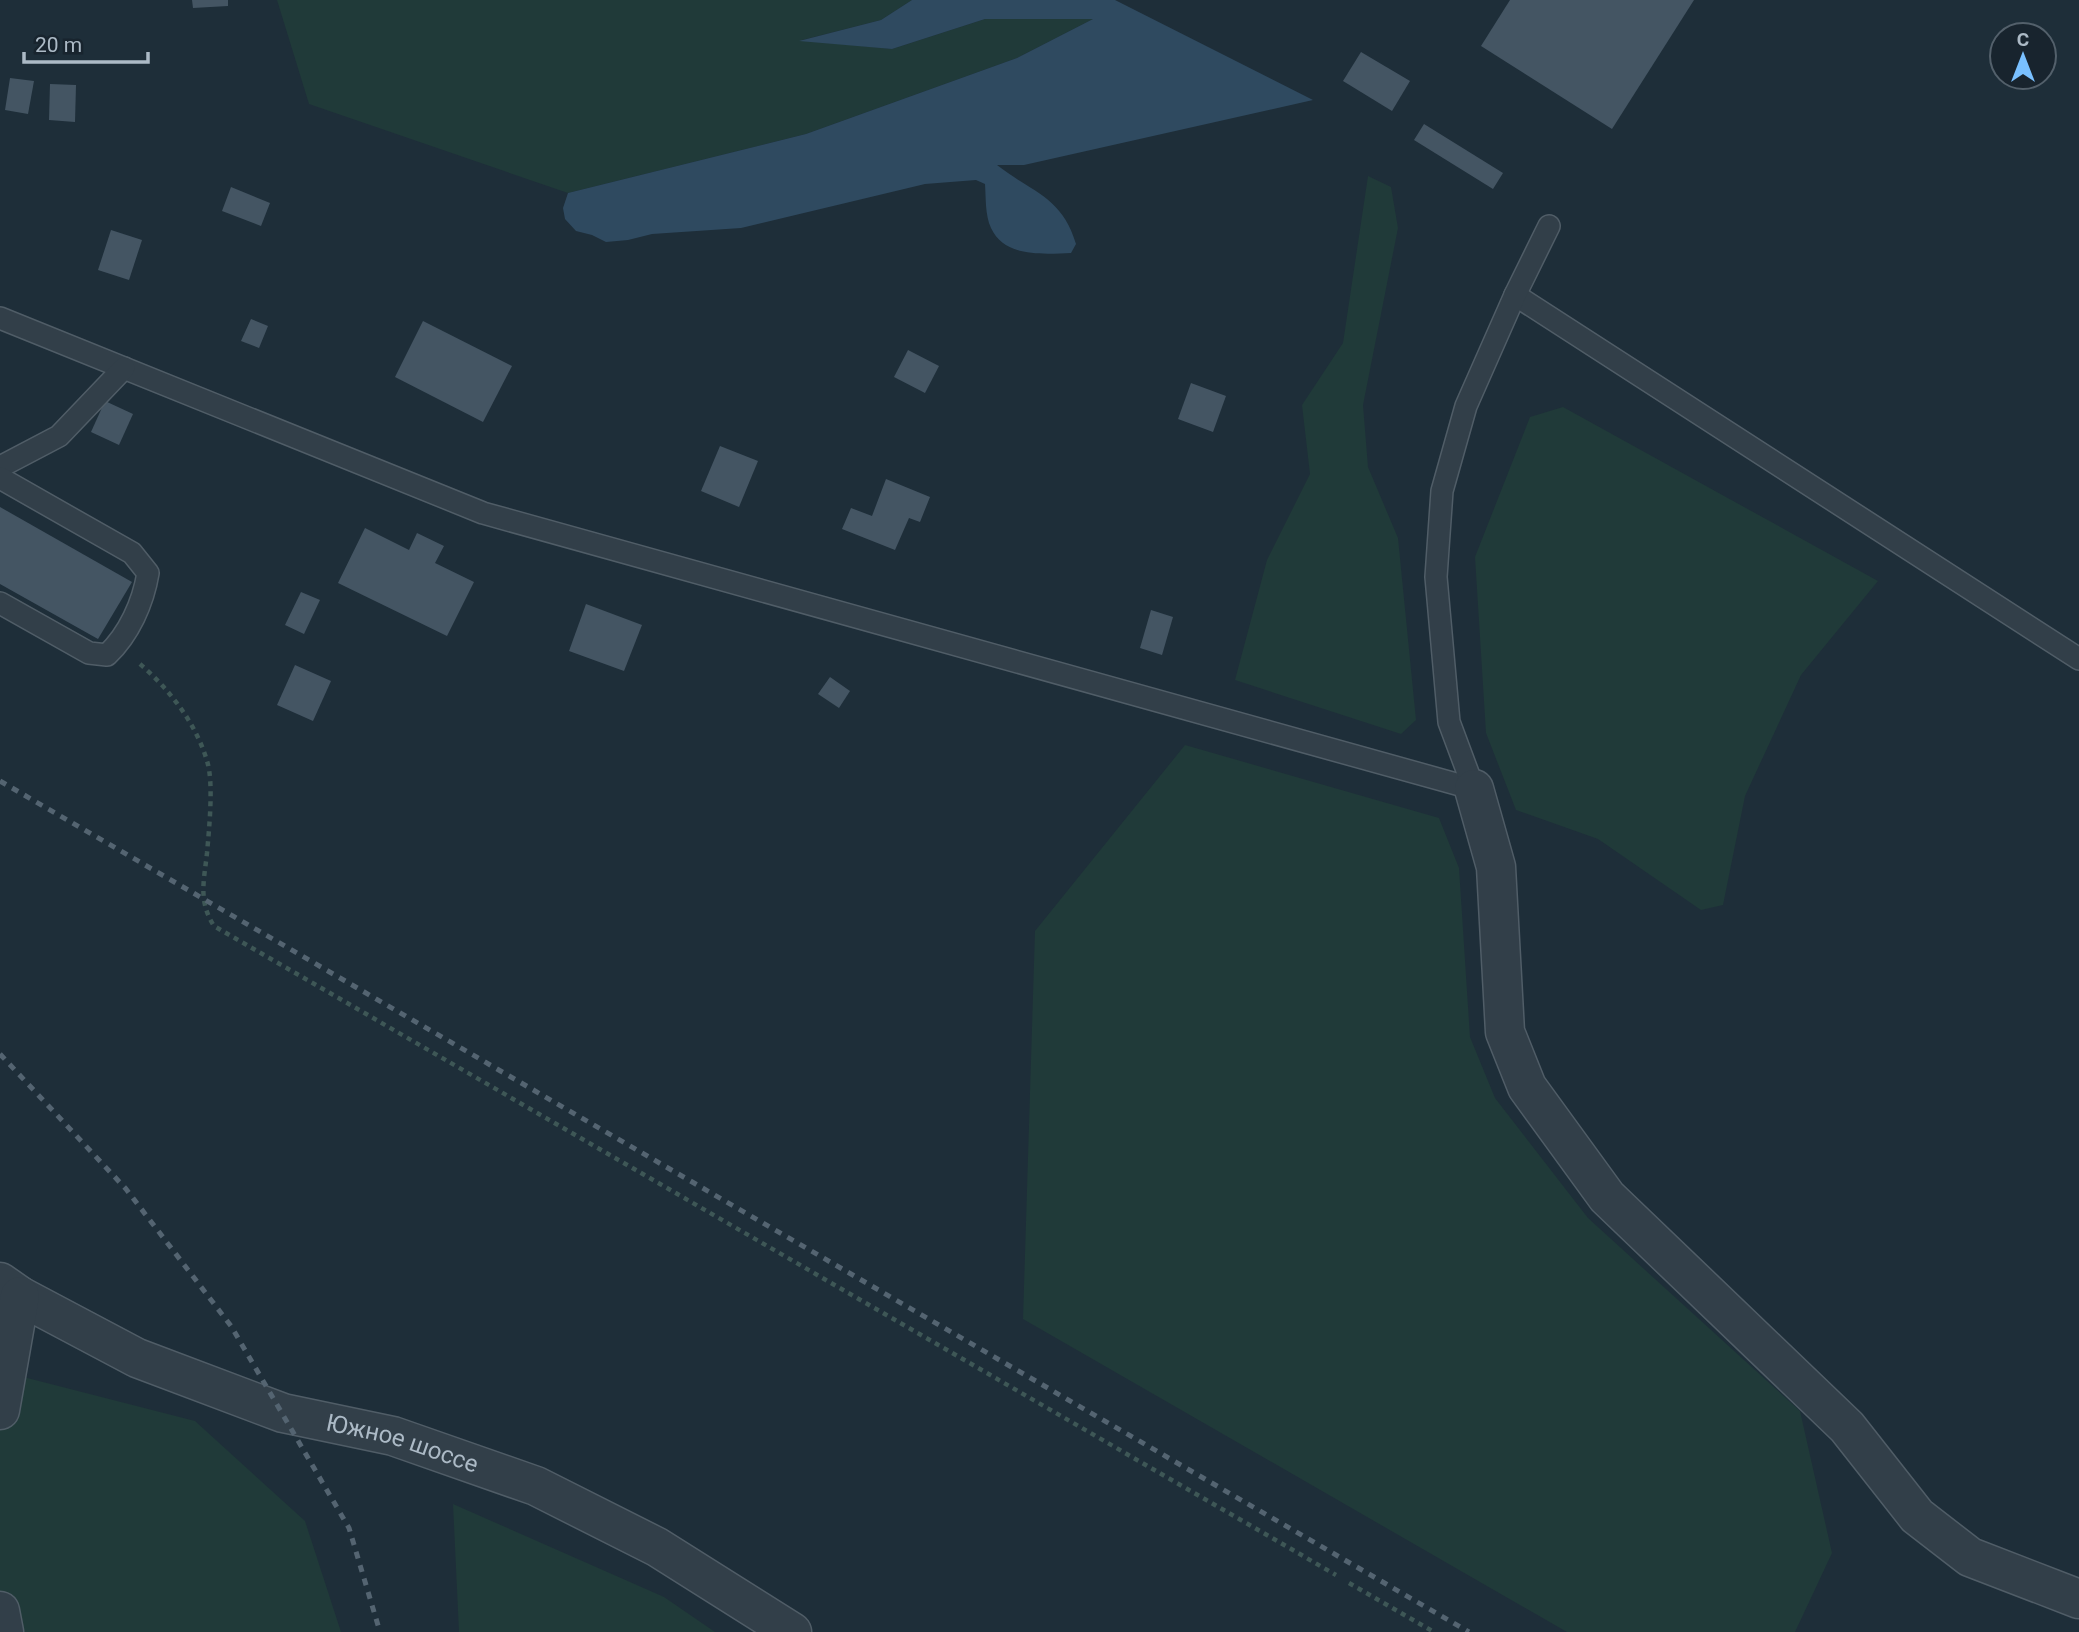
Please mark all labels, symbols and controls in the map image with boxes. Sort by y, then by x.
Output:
scale bar [24,21,149,65]
north arrow [1988,21,2058,91]
text: С [2017,28,2029,51]
text: 20 m [35,33,82,57]
street label: Южное шоссе [324,1408,482,1479]

